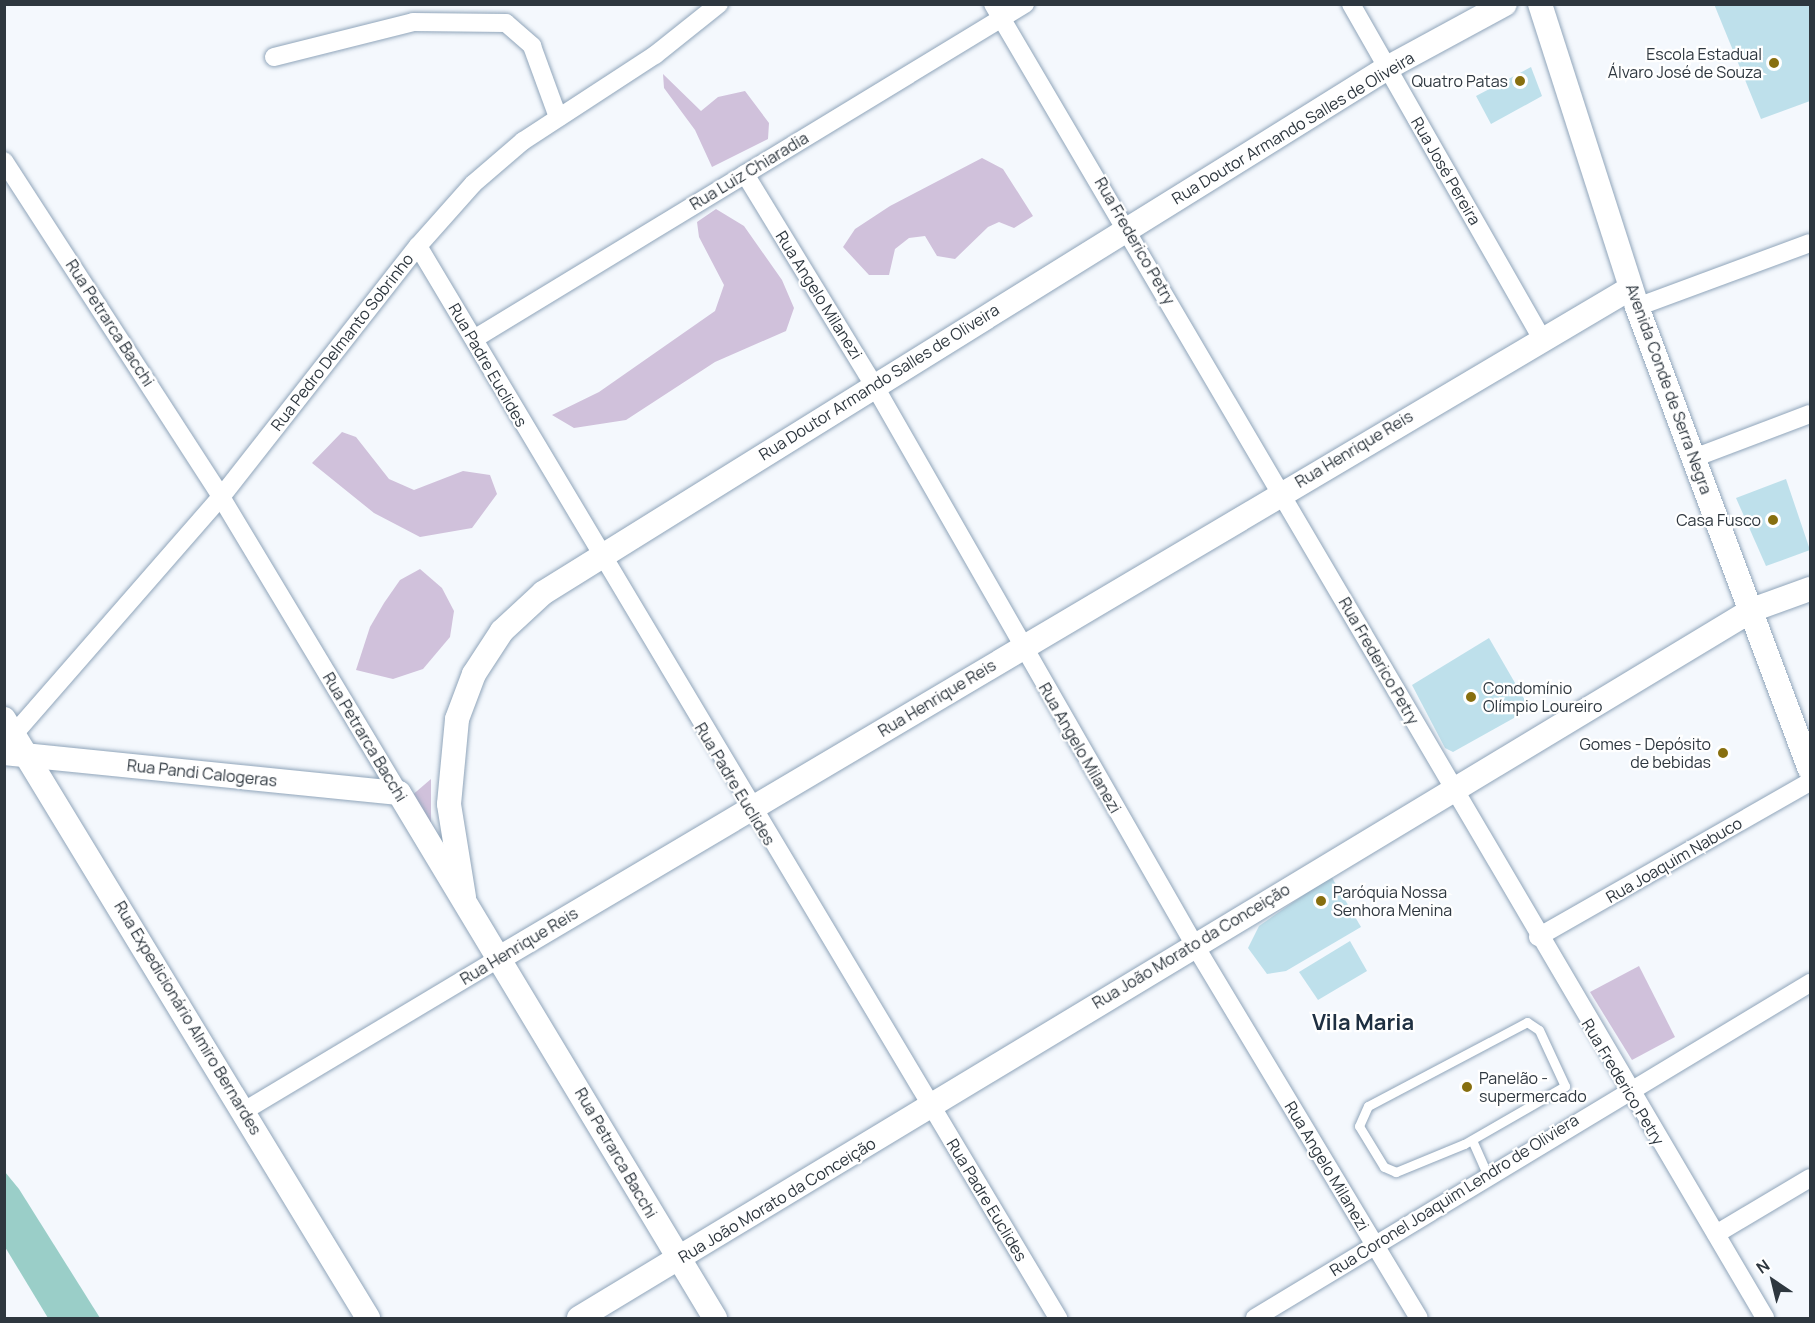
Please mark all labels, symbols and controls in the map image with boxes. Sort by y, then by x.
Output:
place label: Escola Estadual Álvaro José de Souza [1608,44,1762,82]
street label: Rua Doutor Armando Salles de Oliveira [1168,48,1418,208]
marker: Escola Estadual Álvaro José de Souza [1767,56,1781,70]
place label: Quatro Patas [1411,71,1508,91]
marker: Quatro Patas [1513,74,1527,88]
street label: Rua José Pereira [1407,114,1485,228]
street label: Rua Luiz Chiaradia [686,128,812,214]
street label: Rua Frederico Petry [1091,174,1179,308]
street label: Rua Angelo Milanezi [772,227,866,363]
street label: Rua Pedro Delmanto Sobrinho [267,250,417,434]
street label: Rua Petrarca Bacchi [62,256,158,390]
street label: Avenida Conde de Serra Negra [1622,281,1716,497]
street label: Rua Padre Euclides [445,300,531,430]
street label: Rua Doutor Armando Salles de Oliveira [755,300,1003,464]
street label: Rua Henrique Reis [1292,406,1416,492]
place label: Casa Fusco [1676,510,1761,530]
marker: Casa Fusco [1766,513,1780,527]
street label: Rua Frederico Petry [1335,594,1423,728]
street label: Rua Henrique Reis [875,655,999,741]
street label: Rua Petrarca Bacchi [319,669,411,805]
place label: Condomínio Olímpio Loureiro [1483,678,1602,716]
street label: Rua Angelo Milanezi [1035,679,1125,817]
marker: Condomínio Olímpio Loureiro [1464,690,1478,704]
street label: Rua Padre Euclides [691,719,779,849]
place label: Gomes - Depósito de bebidas [1579,734,1711,772]
marker: Gomes - Depósito de bebidas [1716,746,1730,760]
street label: Rua Pandi Calogeras [126,756,278,790]
street label: Rua Joaquim Nabuco [1603,813,1745,907]
street label: Rua João Morato da Conceição [1089,879,1293,1013]
place label: Paróquia Nossa Senhora Menina [1333,882,1452,920]
marker: Paróquia Nossa Senhora Menina [1314,894,1328,908]
street label: Rua Expedicionário Almiro Bernardes [110,898,266,1138]
street label: Rua Henrique Reis [457,903,581,989]
district label: Vila Maria [1312,1010,1414,1036]
street label: Rua Frederico Petry [1578,1015,1668,1149]
place label: Panelão - supermercado [1479,1068,1587,1106]
marker: Panelão - supermercado [1460,1080,1474,1094]
street label: Rua Petrarca Bacchi [571,1084,661,1222]
street label: Rua Angelo Milanezi [1281,1098,1373,1234]
street label: Rua Coronel Joaquim Lendro de Oliviera [1326,1110,1582,1280]
street label: Rua João Morato da Conceição [675,1133,879,1267]
street label: Rua Padre Euclides [943,1135,1031,1265]
north arrow [1743,1251,1803,1311]
text: N [1752,1254,1774,1279]

